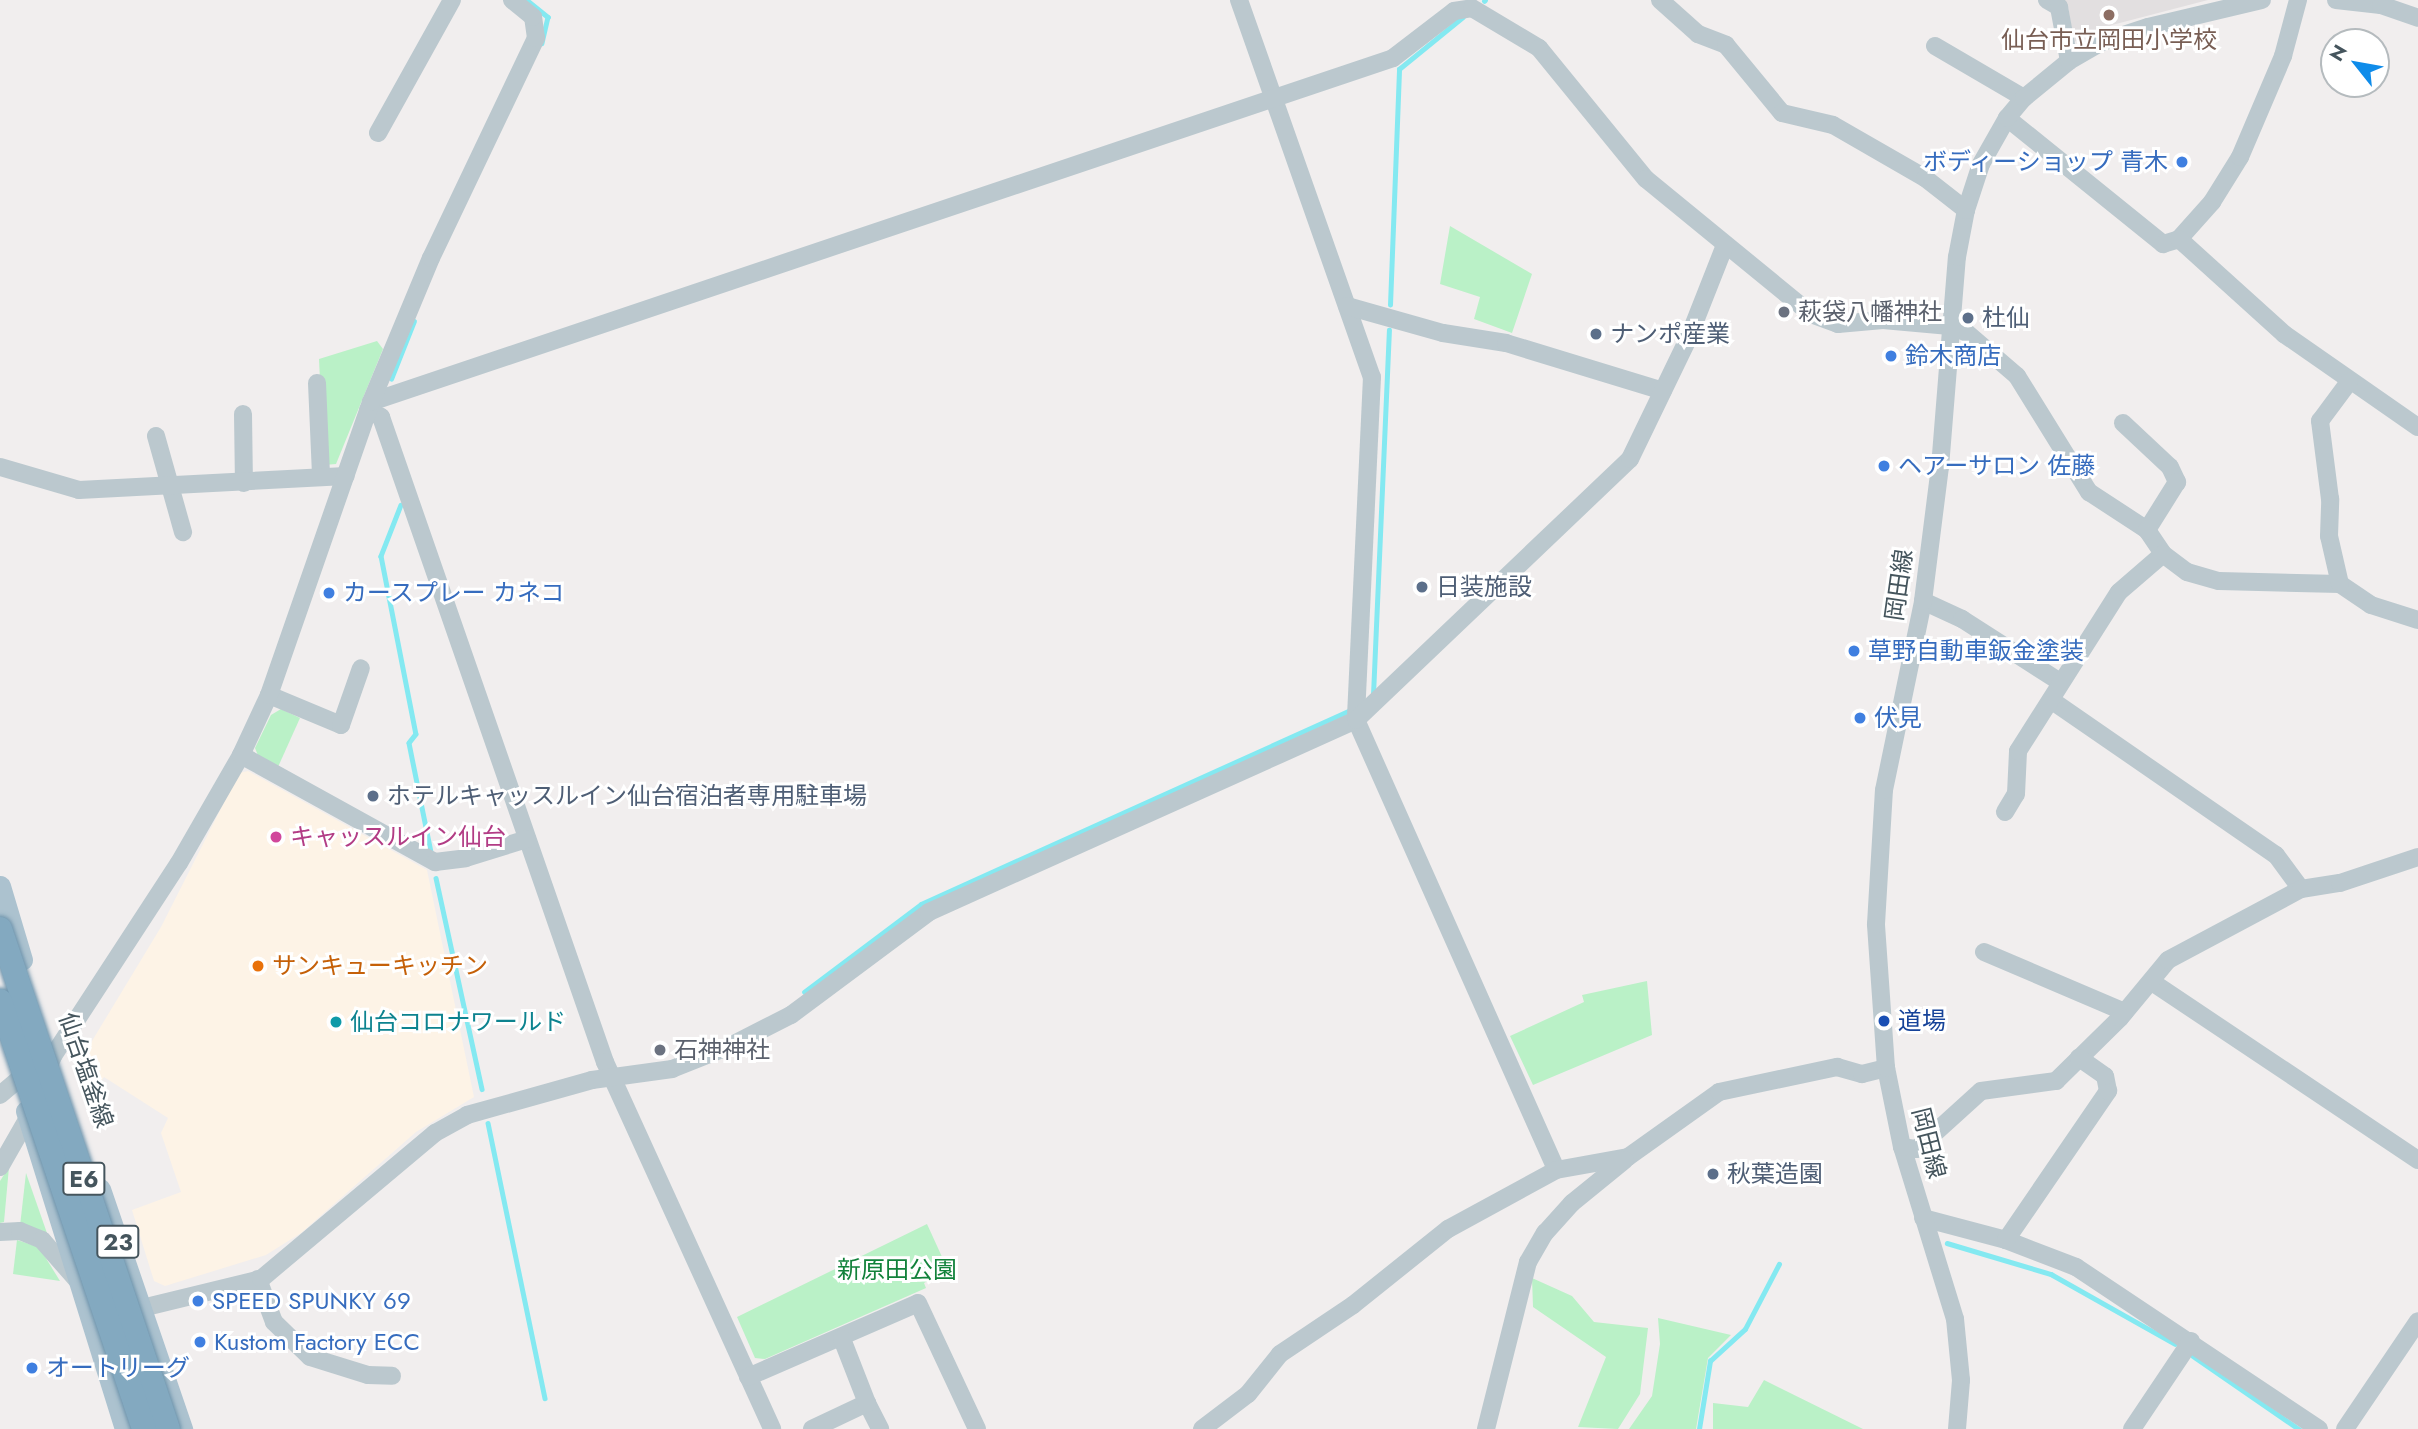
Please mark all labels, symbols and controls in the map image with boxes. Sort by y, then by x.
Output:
marker: 仙台市立岡田小学校 [2101,7,2117,23]
place label: 仙台市立岡田小学校 [2001,26,2217,54]
north arrow [2320,28,2390,98]
text: N [2323,40,2354,66]
place label: ボディーショップ 青木 [1921,148,2168,176]
marker: ボディーショップ 青木 [2174,154,2190,170]
place label: 萩袋八幡神社 [1798,298,1942,326]
marker: 萩袋八幡神社 [1776,304,1792,320]
place label: 杜仙 [1982,304,2030,332]
marker: 杜仙 [1960,310,1976,326]
place label: ナンポ産業 [1610,320,1730,348]
marker: ナンポ産業 [1588,326,1604,342]
place label: 鈴木商店 [1905,342,2001,370]
marker: 鈴木商店 [1883,348,1899,364]
place label: ヘアーサロン 佐藤 [1898,452,2096,480]
marker: ヘアーサロン 佐藤 [1876,458,1892,474]
street label: 岡田線 [1880,547,1918,623]
place label: 日装施設 [1436,573,1532,601]
place label: カースプレー カネコ [343,579,566,607]
marker: 日装施設 [1414,579,1430,595]
marker: カースプレー カネコ [321,585,337,601]
place label: 草野自動車鈑金塗装 [1868,637,2084,665]
marker: 草野自動車鈑金塗装 [1846,643,1862,659]
place label: 伏見 [1874,704,1922,732]
marker: 伏見 [1852,710,1868,726]
place label: ホテルキャッスルイン仙台宿泊者専用駐車場 [387,782,867,810]
marker: ホテルキャッスルイン仙台宿泊者専用駐車場 [365,788,381,804]
place label: キャッスルイン仙台 [290,823,506,851]
marker: キャッスルイン仙台 [268,829,284,845]
place label: サンキューキッチン [272,952,488,980]
marker: サンキューキッチン [250,958,266,974]
place label: 道場 [1898,1007,1946,1035]
place label: 仙台コロナワールド [350,1008,566,1036]
street label: 仙台塩釜線 [53,1009,119,1131]
marker: 道場 [1876,1013,1892,1029]
marker: 仙台コロナワールド [328,1014,344,1030]
place label: 石神神社 [674,1036,770,1064]
marker: 石神神社 [652,1042,668,1058]
street label: 岡田線 [1906,1105,1952,1181]
road number: E6 [61,1160,107,1198]
place label: 秋葉造園 [1727,1160,1823,1188]
marker: 秋葉造園 [1705,1166,1721,1182]
road number: 23 [95,1222,141,1261]
park label: 新原田公園 [837,1256,957,1284]
place label: SPEED SPUNKY 69 [212,1287,411,1315]
marker: SPEED SPUNKY 69 [190,1293,206,1309]
place label: Kustom Factory ECC [214,1328,420,1356]
marker: Kustom Factory ECC [192,1334,208,1350]
place label: オートリーグ [46,1354,190,1382]
marker: オートリーグ [24,1360,40,1376]

